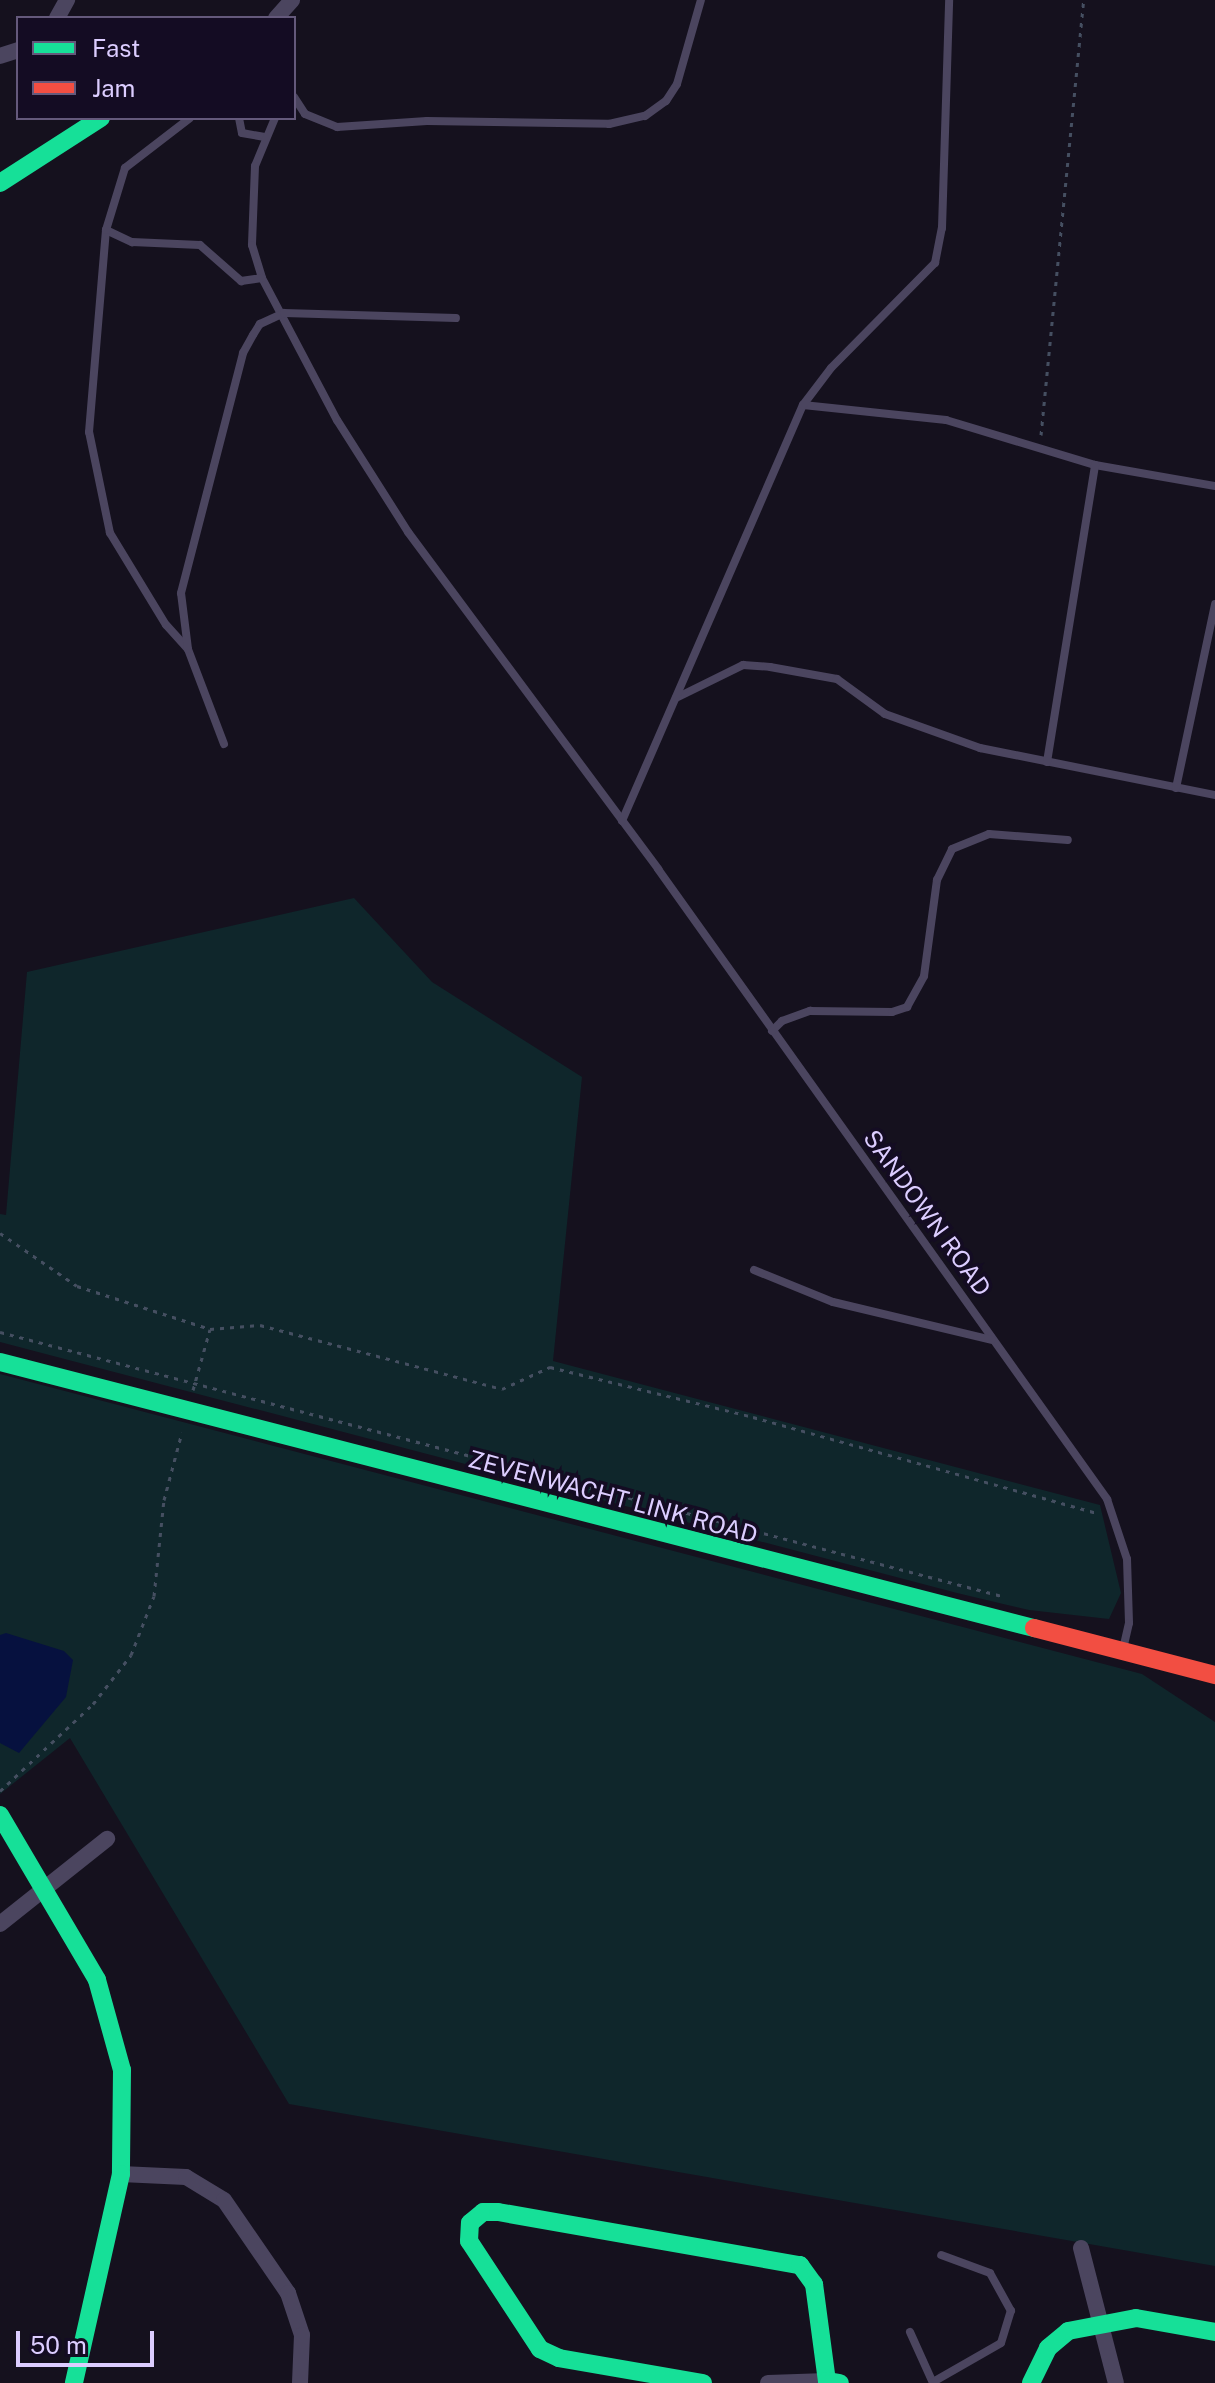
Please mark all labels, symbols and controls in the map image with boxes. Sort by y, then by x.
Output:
legend [16,16,296,120]
text: Fast [92,34,140,62]
text: Jam [92,74,135,102]
street label: SANDOWN ROAD [857,1124,997,1302]
street label: ZEVENWACHT LINK ROAD [465,1444,761,1550]
scale bar [20,2315,158,2365]
text: 50 m [30,2331,87,2359]

